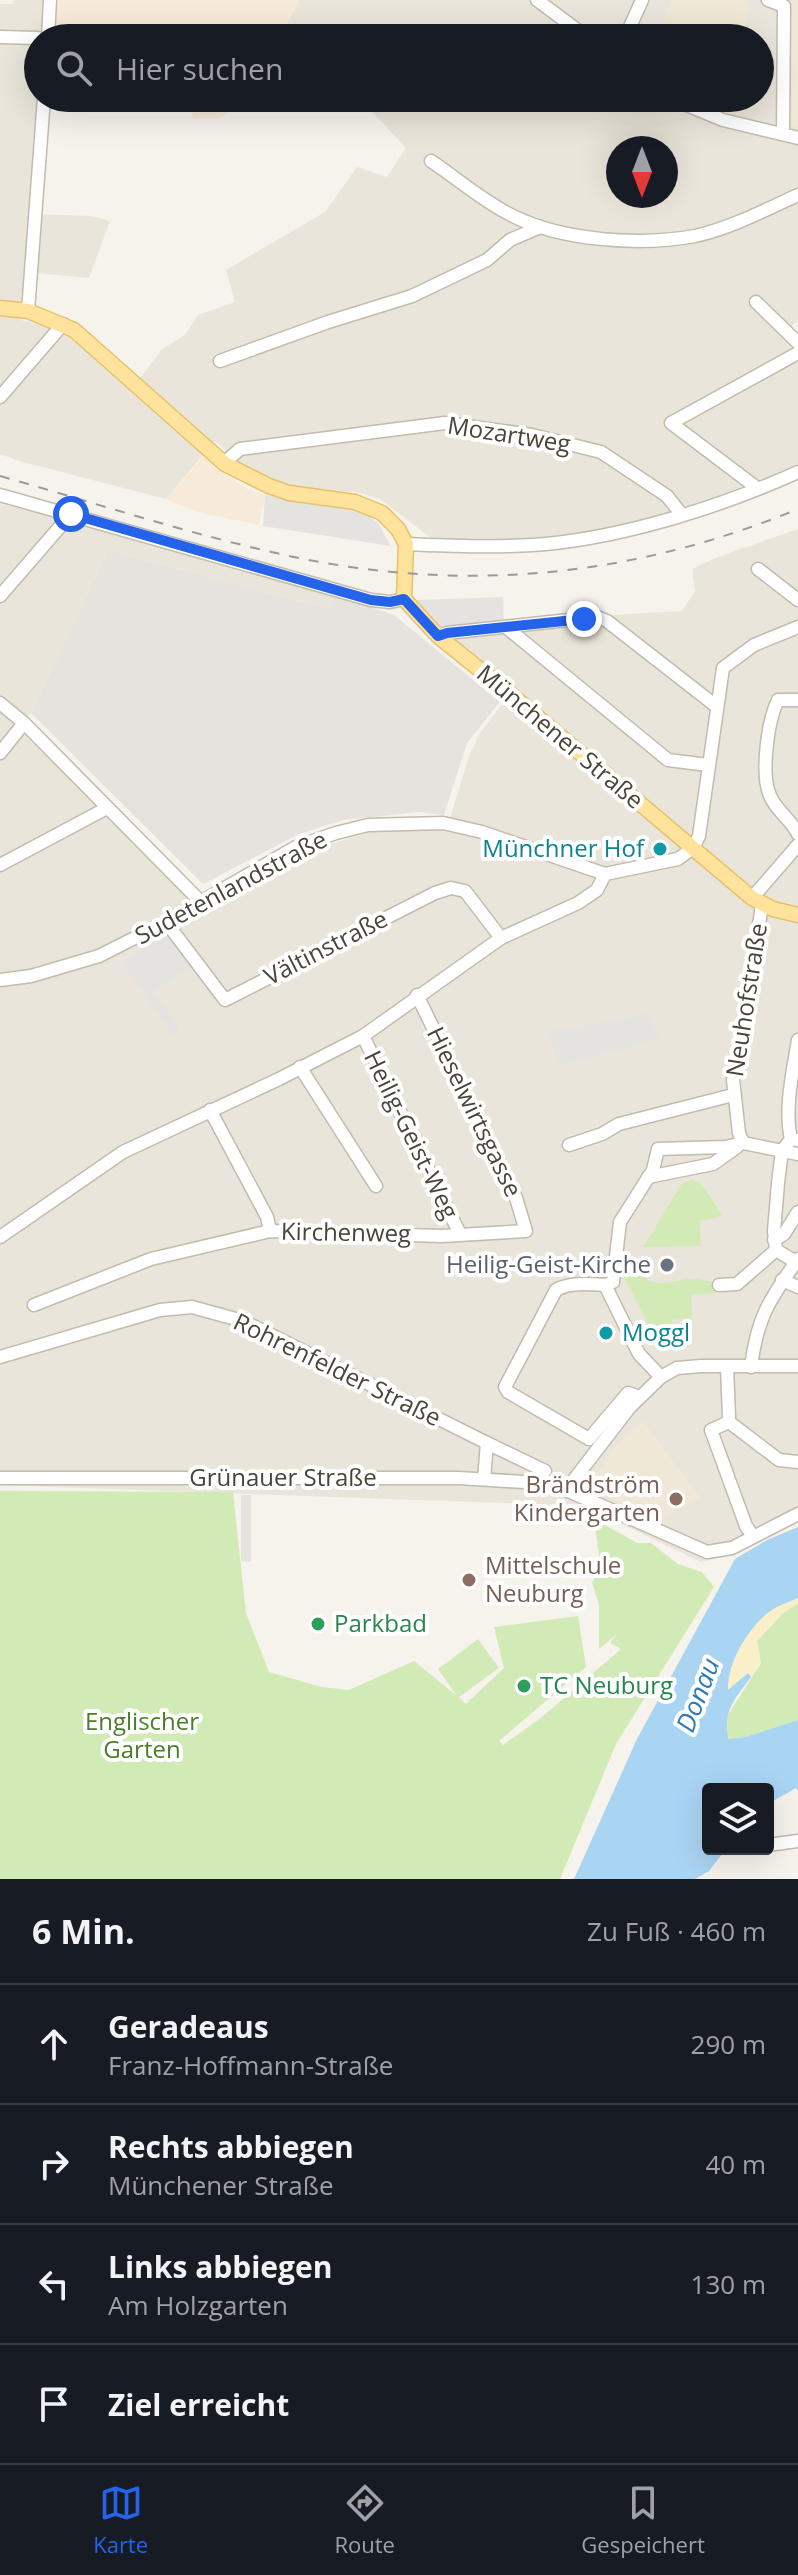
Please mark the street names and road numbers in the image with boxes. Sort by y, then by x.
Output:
street label: Mozartweg [445,408,573,460]
street label: Münchener Straße [471,656,651,815]
street label: Sudetenlandstraße [128,822,332,951]
street label: Vältinstraße [258,901,393,992]
street label: Neuhofstraße [717,921,774,1079]
street label: Hieselwirtsgasse [420,1021,531,1202]
street label: Heilig-Geist-Weg [357,1045,467,1224]
street label: Kirchenweg [281,1214,411,1249]
street label: Rohrenfelder Straße [228,1304,447,1433]
street label: Grünauer Straße [189,1460,377,1493]

